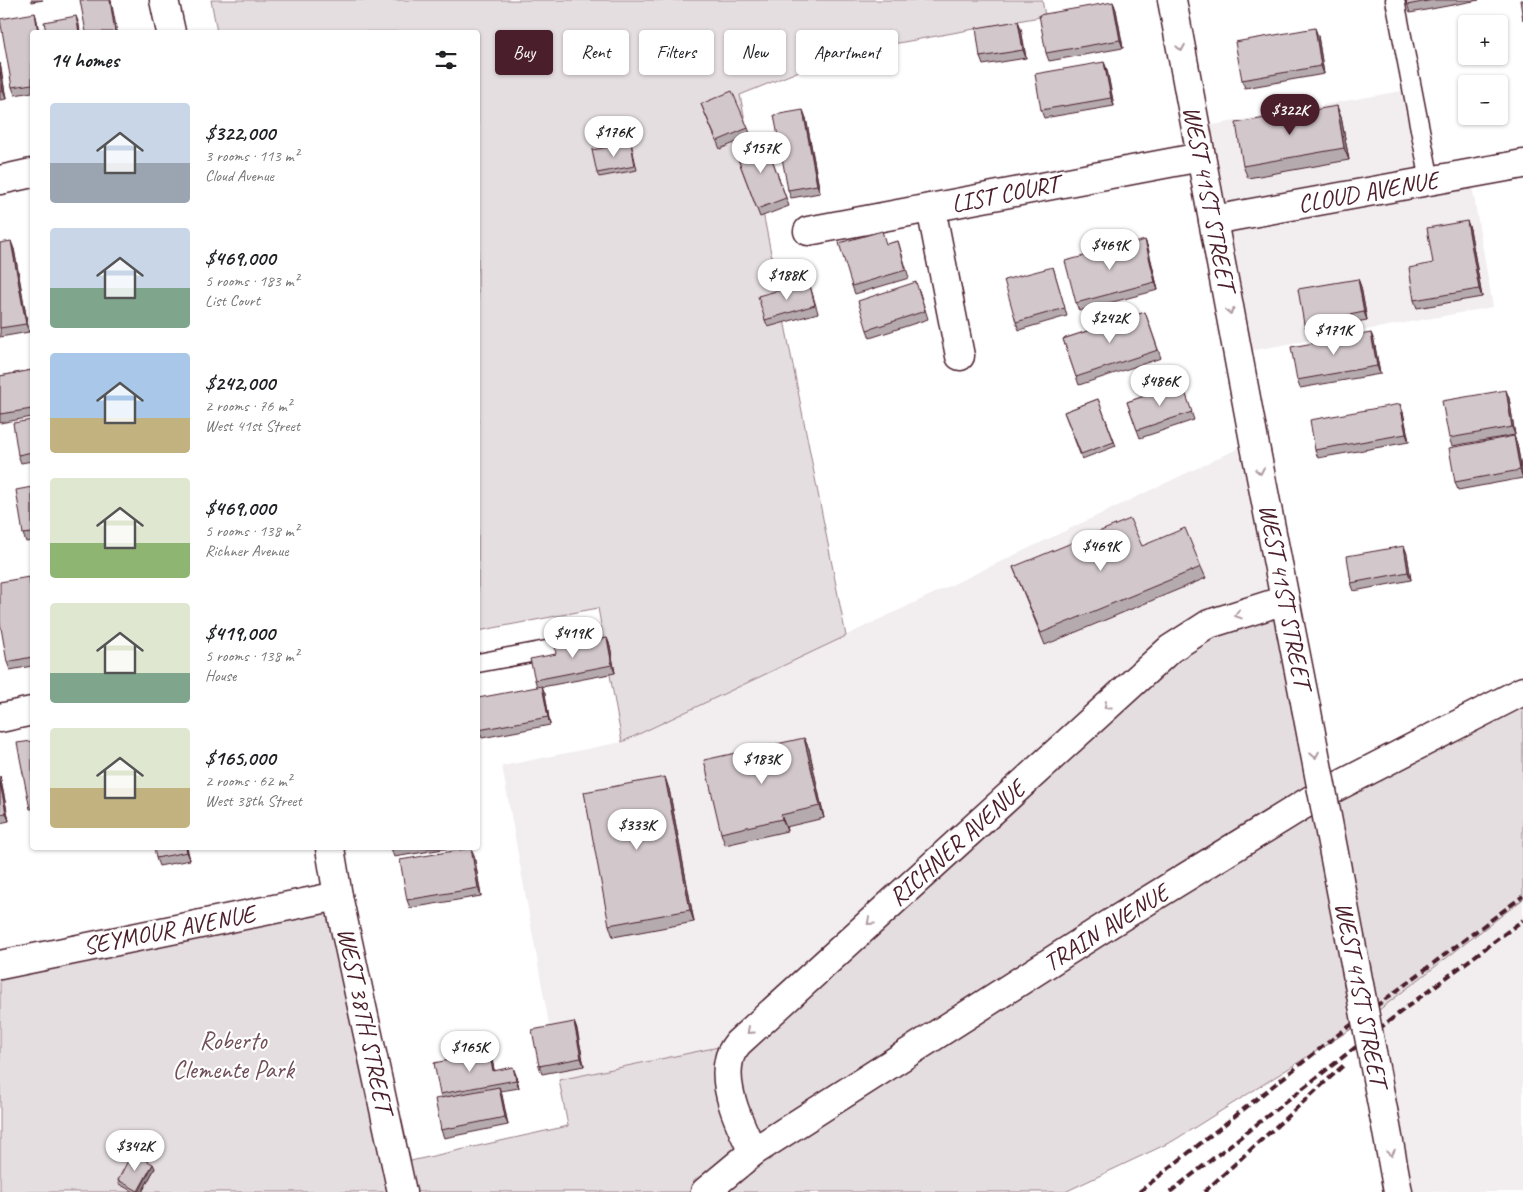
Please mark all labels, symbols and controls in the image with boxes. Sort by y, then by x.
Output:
map controls [1458,15,1508,125]
button: + [1458,15,1508,65]
chip: Buy [495,30,553,75]
chip: Rent [563,30,629,75]
chip: Filters [639,30,714,75]
chip: New [724,30,786,75]
chip: Apartment [796,30,898,75]
one-way arrow [1176,44,1186,52]
icon: filters [432,46,460,74]
text: 14 homes [50,47,119,73]
button: − [1458,75,1508,125]
pin: $322K [1255,94,1325,136]
text: $322K [1272,100,1308,120]
street label: WEST 41ST STREET [1176,103,1244,299]
pin: $176K [579,116,649,158]
text: $322,000 [205,120,275,146]
text: $176K [595,122,633,142]
icon: home [90,123,150,183]
pin: $157K [726,132,796,174]
text: $157K [743,138,779,158]
text: 3 rooms · 113 m² [205,146,299,166]
street label: CLOUD AVENUE [1295,163,1444,220]
text: Cloud Avenue [205,166,274,186]
street label: LIST COURT [949,167,1068,220]
pin: $469K [1075,228,1145,271]
text: $469K [1091,235,1129,255]
text: $469,000 [205,245,276,271]
icon: home [90,248,150,308]
pin: $188K [752,258,822,301]
text: $188K [769,265,805,285]
text: 5 rooms · 183 m² [205,271,299,291]
text: List Court [205,291,260,311]
pin: $242K [1075,302,1145,344]
one-way arrow [1225,307,1235,315]
text: $242K [1092,308,1128,328]
pin: $171K [1299,314,1369,356]
text: $171K [1316,320,1352,340]
pin: $486K [1125,364,1195,407]
text: $242,000 [205,370,275,396]
text: $486K [1141,371,1179,391]
icon: home [90,373,150,433]
text: 2 rooms · 76 m² [205,396,291,416]
text: West 41st Street [205,416,300,436]
one-way arrow [1254,466,1265,475]
text: $469,000 [205,495,276,521]
icon: home [90,498,150,558]
street label: WEST 41ST STREET [1252,501,1320,697]
text: 5 rooms · 138 m² [205,521,299,541]
pin: $469K [1066,530,1136,572]
text: $469K [1082,536,1120,556]
text: Richner Avenue [205,541,288,561]
one-way arrow [1235,609,1243,619]
pin: $419K [538,616,608,659]
text: $419,000 [205,620,275,646]
icon: home [90,623,150,683]
text: $419K [555,623,591,643]
text: 5 rooms · 138 m² [205,646,299,666]
text: House [205,666,236,686]
one-way arrow [1103,701,1112,710]
pin: $183K [727,742,797,785]
text: $165,000 [205,745,275,771]
icon: home [90,748,150,808]
text: $183K [744,749,780,769]
one-way arrow [1310,751,1320,759]
text: 2 rooms · 62 m² [205,771,291,791]
street label: RICHNER AVENUE [882,771,1035,913]
text: West 38th Street [205,791,302,811]
pin: $333K [602,808,672,851]
text: $333K [619,815,655,835]
street label: TRAIN AVENUE [1037,875,1177,979]
street label: SEYMOUR AVENUE [81,897,260,962]
street label: WEST 41ST STREET [1328,899,1396,1095]
one-way arrow [867,916,876,925]
street label: WEST 38TH STREET [330,925,402,1122]
park label: Roberto Clemente Park [172,1025,295,1086]
one-way arrow [747,1026,756,1035]
pin: $165K [435,1030,505,1073]
text: $165K [451,1037,489,1057]
pin: $342K [100,1130,170,1172]
text: $342K [117,1136,153,1156]
one-way arrow [1385,1149,1395,1158]

